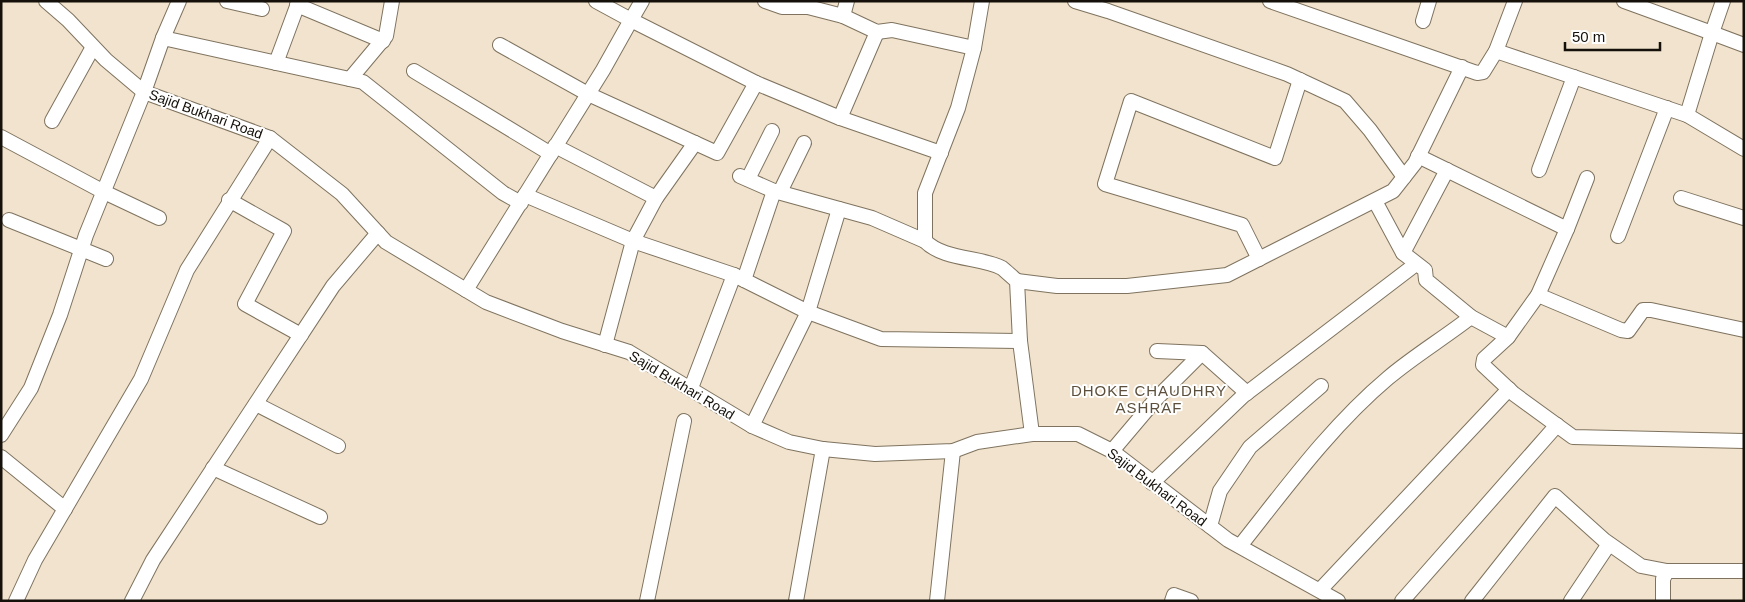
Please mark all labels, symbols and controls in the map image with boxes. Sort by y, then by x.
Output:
scale bar [1565,20,1660,52]
text: 50 m [1572,28,1605,45]
street label: Sajid Bukhari Road [147,86,265,142]
street label: Sajid Bukhari Road [627,347,737,423]
district label: DHOKE CHAUDHRY ASHRAF [1071,382,1227,416]
street label: Sajid Bukhari Road [1104,445,1210,529]

